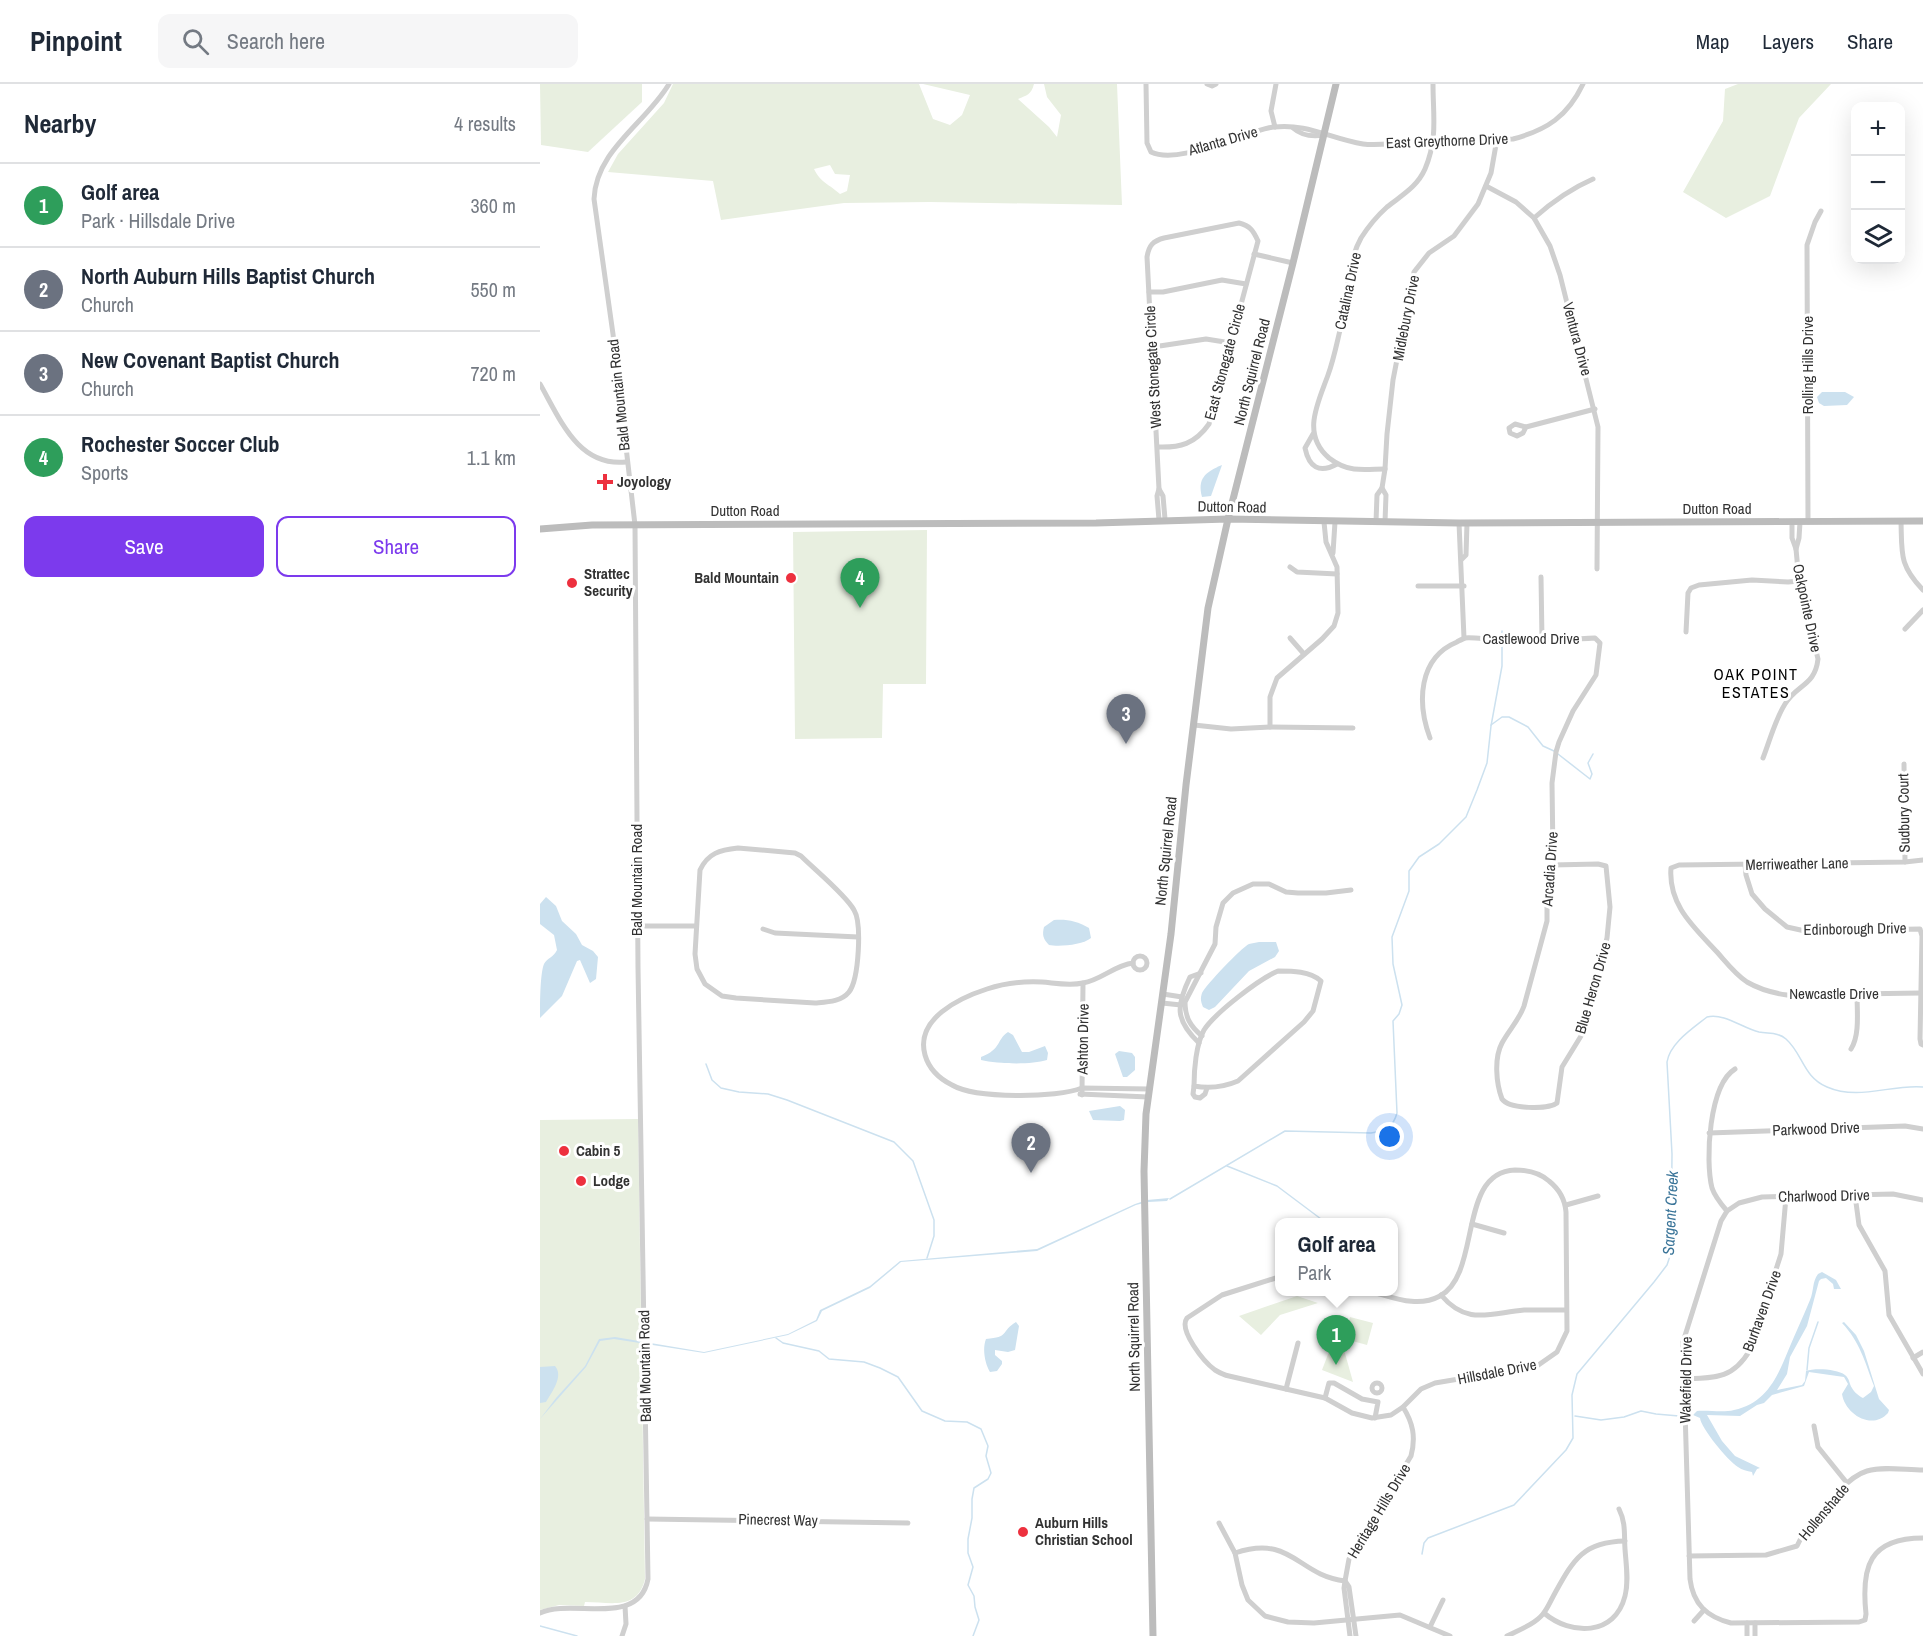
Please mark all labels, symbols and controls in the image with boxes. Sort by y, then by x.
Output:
search box [158,14,578,68]
text: Pinpoint [30,22,122,60]
icon: search [179,25,212,58]
text: Search here [227,26,325,56]
text: Map [1696,27,1729,56]
text: Layers [1762,27,1814,56]
text: Share [1847,27,1893,56]
map controls [1851,102,1905,264]
button: + [1851,102,1905,156]
text: Nearby [24,106,96,141]
text: 4 results [454,110,516,137]
street label: Atlanta Drive [1185,121,1260,161]
street label: East Greythorne Drive [1385,128,1509,153]
button: − [1851,156,1905,210]
text: Golf area [81,177,159,207]
text: 1 [39,192,48,219]
text: 360 m [470,192,516,219]
text: Park · Hillsdale Drive [81,207,235,234]
button: layers [1851,210,1905,264]
street label: Catalina Drive [1329,250,1366,332]
text: North Auburn Hills Baptist Church [81,261,375,291]
street label: Midlebury Drive [1387,273,1424,363]
text: 2 [39,276,48,303]
text: 550 m [470,276,516,303]
text: Church [81,291,134,318]
street label: Ventura Drive [1558,300,1597,378]
street label: East Stonegate Circle [1199,301,1250,422]
street label: West Stonegate Circle [1139,305,1166,429]
street label: North Squirrel Road [1228,316,1275,427]
street label: Rolling Hills Drive [1797,316,1818,414]
street label: Bald Mountain Road [602,338,635,452]
text: New Covenant Baptist Church [81,345,340,375]
text: 3 [39,360,48,387]
text: 720 m [470,360,516,387]
text: Church [81,375,134,402]
text: Rochester Soccer Club [81,429,280,459]
text: 4 [39,444,48,471]
text: 1.1 km [467,444,516,471]
text: Sports [81,459,128,486]
place label: Joyology [617,471,671,492]
marker: Joyology [598,475,612,489]
street label: Dutton Road [1197,495,1267,518]
street label: Dutton Road [1682,498,1752,519]
street label: Dutton Road [710,500,780,521]
button: Save [24,516,264,577]
button: Share [276,516,516,577]
pin: 4 [840,558,880,608]
street label: Oakpointe Drive [1788,562,1827,654]
place label: Strattec Security [584,563,633,601]
place label: Bald Mountain [694,567,779,588]
marker: Bald Mountain [784,571,798,585]
marker: Strattec Security [565,576,579,590]
street label: Castlewood Drive [1482,628,1580,649]
district label: OAK POINT ESTATES [1714,663,1798,703]
pin: 3 [1106,694,1146,744]
street label: Sudbury Court [1892,773,1915,853]
street label: North Squirrel Road [1149,795,1182,906]
street label: Bald Mountain Road [626,824,647,936]
street label: Arcadia Drive [1536,831,1563,908]
street label: Merriweather Lane [1745,852,1849,875]
street label: Edinborough Drive [1803,917,1907,940]
street label: Blue Heron Drive [1569,939,1616,1036]
street label: Newcastle Drive [1789,983,1879,1004]
street label: Ashton Drive [1071,1003,1094,1076]
street label: Parkwood Drive [1772,1116,1860,1141]
your location [1375,1122,1404,1151]
pin: 2 [1012,1124,1050,1173]
place label: Cabin 5 [576,1140,621,1161]
marker: Cabin 5 [557,1144,571,1158]
place label: Lodge [593,1170,630,1191]
water label: Sargent Creek [1657,1170,1683,1256]
marker: Lodge [574,1174,588,1188]
street label: Charlwood Drive [1778,1184,1870,1207]
popup [1275,1218,1398,1296]
text: Golf area [1297,1229,1376,1259]
text: Park [1297,1259,1331,1286]
street label: Burhaven Drive [1737,1267,1786,1355]
street label: North Squirrel Road [1122,1282,1145,1392]
street label: Bald Mountain Road [633,1310,656,1422]
pin: 1 [1316,1316,1356,1365]
street label: Wakefield Drive [1674,1336,1697,1424]
street label: Hillsdale Drive [1456,1354,1538,1389]
street label: Heritage Hills Drive [1342,1459,1415,1562]
street label: Hollenshade [1794,1479,1854,1545]
street label: Pinecrest Way [738,1508,819,1531]
place label: Auburn Hills Christian School [1035,1512,1133,1550]
marker: Auburn Hills Christian School [1016,1525,1030,1539]

